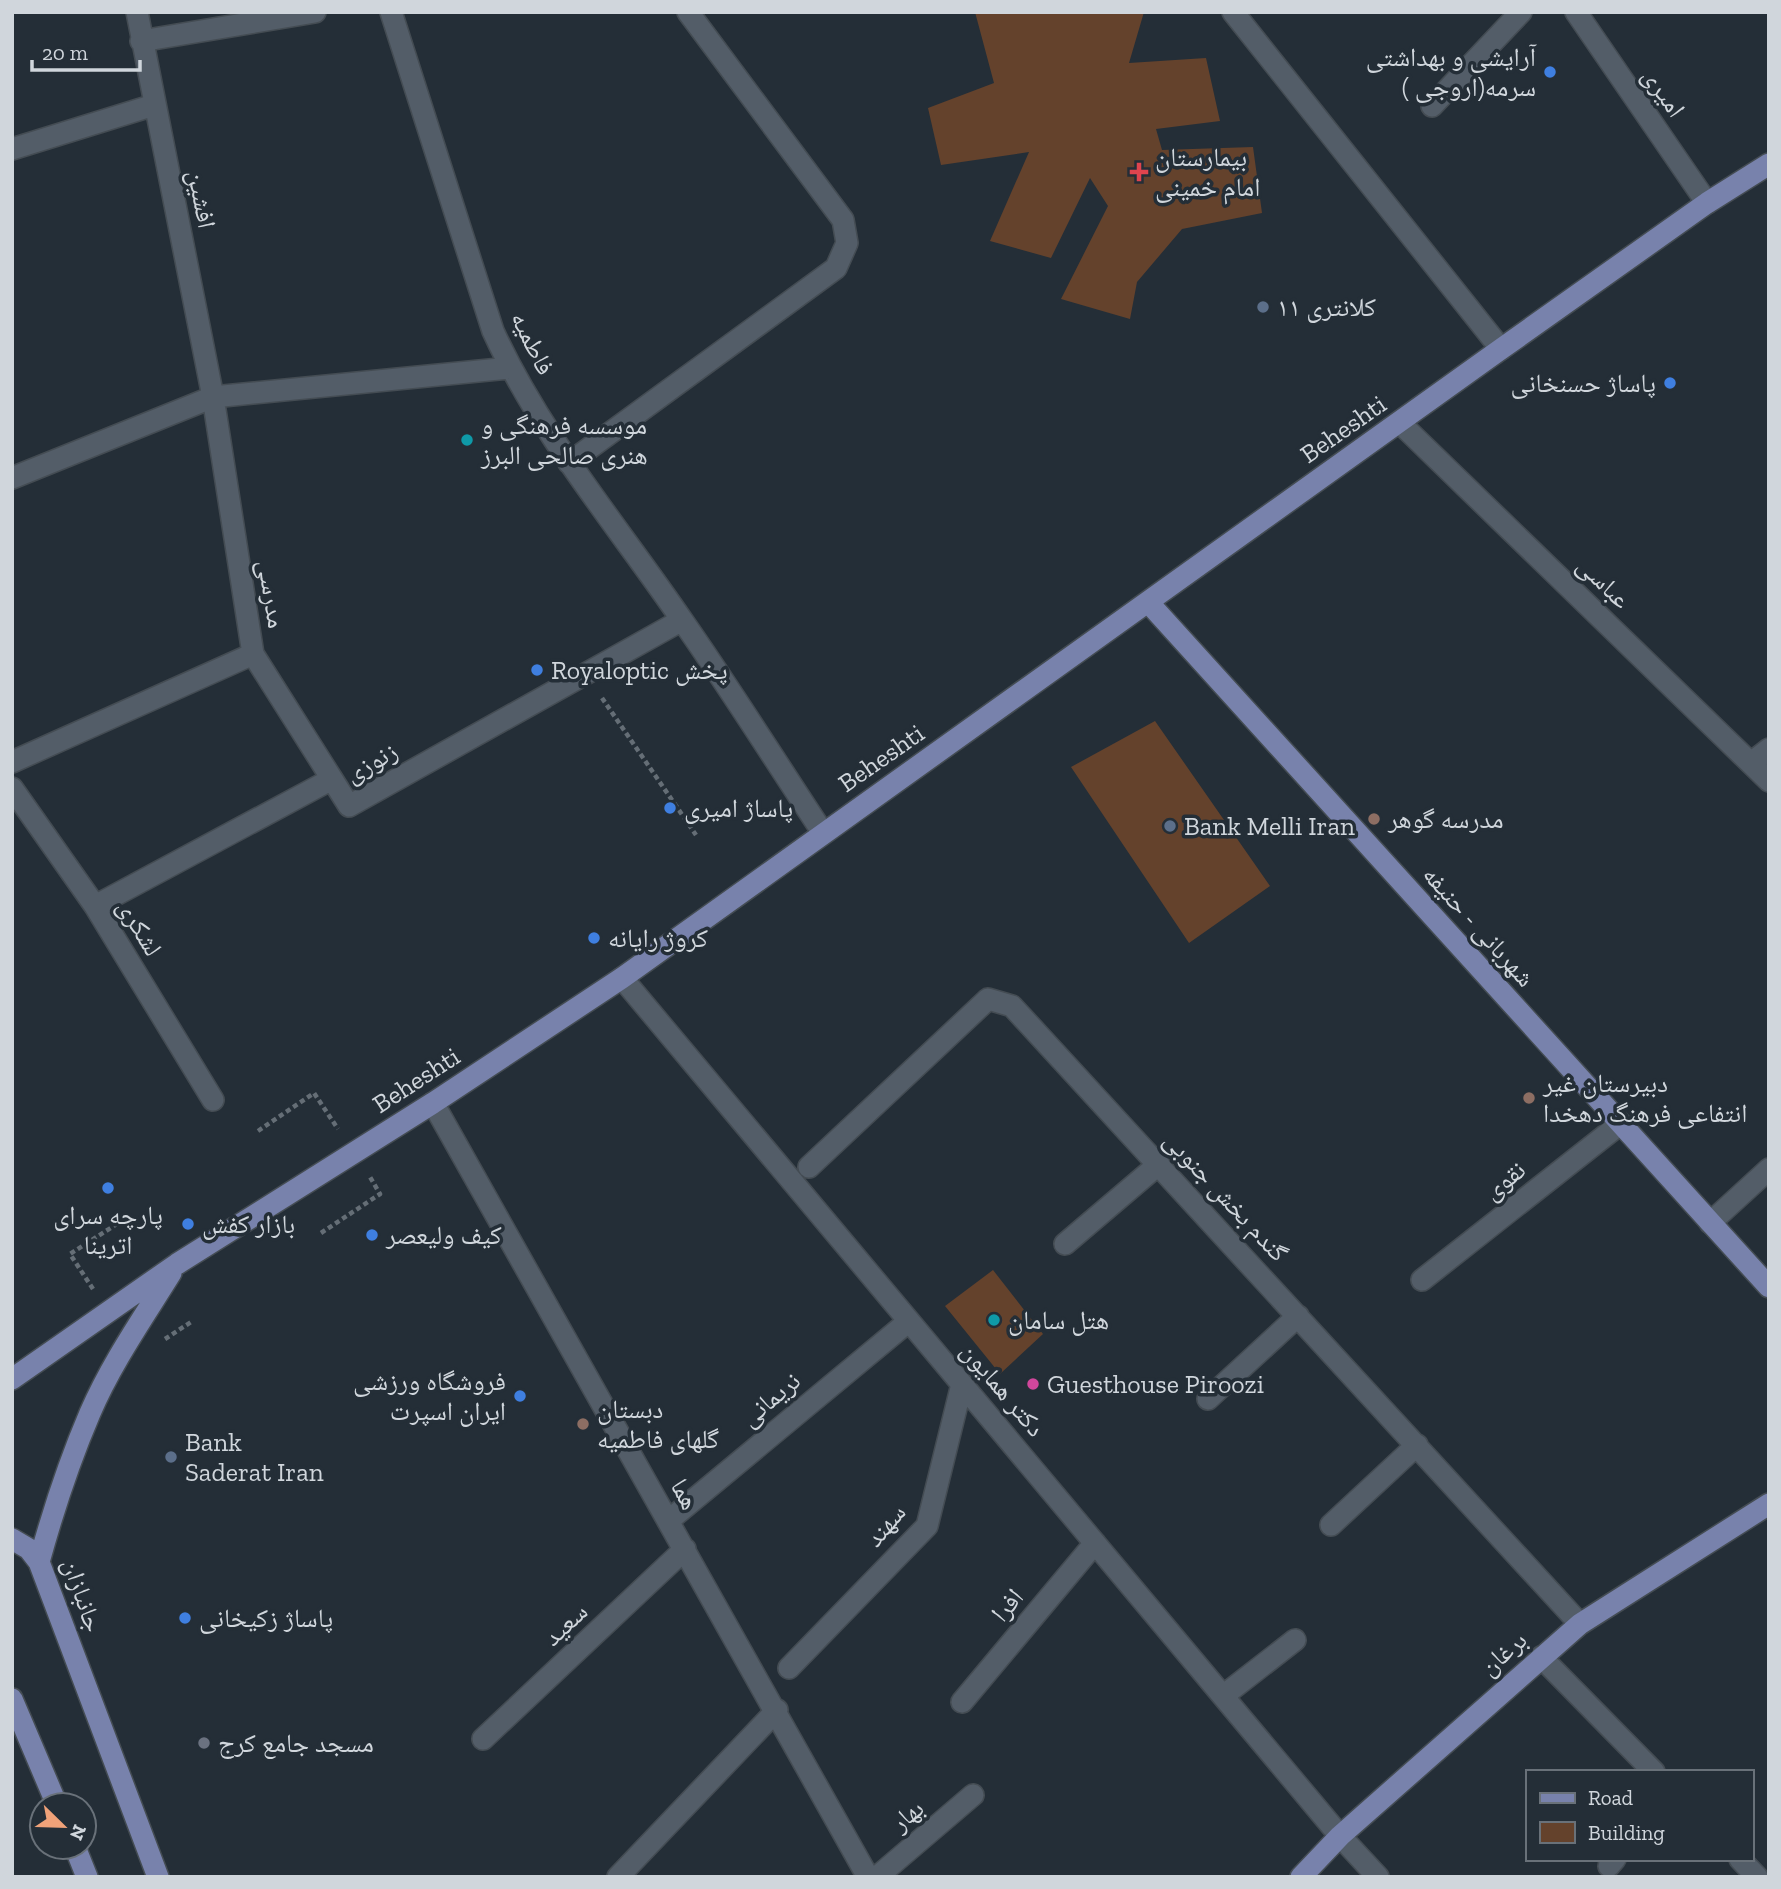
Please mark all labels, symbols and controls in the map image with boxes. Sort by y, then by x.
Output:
scale bar [32,28,140,72]
text: 20 m [42,40,88,65]
place label: آرایشی و بهداشتی سرمه(اروجی ) [1366,41,1537,103]
street label: امیری [1635,61,1693,123]
marker: آرایشی و بهداشتی سرمه(اروجی ) [1542,64,1558,80]
place label: بیمارستان امام خمینی [1155,141,1260,205]
marker: بیمارستان امام خمینی [1129,162,1149,182]
street label: افشین [181,167,223,231]
place label: کلانتری ۱۱ [1277,291,1376,323]
marker: کلانتری ۱۱ [1255,299,1271,315]
street label: فاطمیه [504,306,562,380]
place label: پاساژ حسنخانی [1511,367,1656,399]
marker: پاساژ حسنخانی [1662,375,1678,391]
street label: Beheshti [1294,388,1392,470]
place label: موسسه فرهنگی و هنری صالحی البرز [480,409,648,471]
marker: موسسه فرهنگی و هنری صالحی البرز [459,432,475,448]
street label: عباسی [1570,549,1638,615]
street label: مدرسی [251,557,293,631]
place label: Royaloptic پخش [551,654,728,686]
marker: Royaloptic پخش [529,662,545,678]
street label: Beheshti [832,717,930,799]
street label: زنوزی [339,735,403,789]
place label: پاساژ امیری [684,792,793,824]
marker: پاساژ امیری [662,800,678,816]
place label: مدرسه گوهر [1387,803,1504,835]
place label: Bank Melli Iran [1184,810,1355,842]
marker: مدرسه گوهر [1366,811,1382,827]
marker: Bank Melli Iran [1162,818,1178,834]
street label: شهربانی - حنیفه [1416,859,1542,993]
street label: لشکری [111,893,169,961]
place label: کروژ رایانه [608,922,708,954]
marker: کروژ رایانه [586,930,602,946]
street label: Beheshti [366,1040,466,1120]
place label: دبیرستان غیر انتفاعی فرهنگ دهخدا [1542,1067,1747,1129]
marker: دبیرستان غیر انتفاعی فرهنگ دهخدا [1521,1090,1537,1106]
street label: گندم بخش جنوبی [1156,1124,1295,1270]
street label: نقوی [1476,1153,1532,1207]
marker: پارچه سرای اترینا [100,1180,116,1196]
place label: پارچه سرای اترینا [53,1199,163,1261]
place label: بازار کفش [202,1208,295,1240]
marker: بازار کفش [180,1216,196,1232]
place label: کیف ولیعصر [385,1219,502,1251]
marker: کیف ولیعصر [364,1227,380,1243]
place label: هتل سامان [1008,1304,1109,1336]
marker: هتل سامان [986,1312,1002,1328]
street label: دکتر همایون [954,1335,1052,1443]
place label: فروشگاه ورزشی ایران اسپرت [353,1365,506,1427]
street label: نریمانی [733,1365,807,1433]
place label: Guesthouse Piroozi [1047,1368,1264,1400]
marker: Guesthouse Piroozi [1025,1376,1041,1392]
marker: فروشگاه ورزشی ایران اسپرت [512,1388,528,1404]
place label: دبستان گلهای فاطمیه [597,1393,719,1455]
marker: دبستان گلهای فاطمیه [575,1416,591,1432]
place label: Bank Saderat Iran [185,1426,324,1488]
marker: Bank Saderat Iran [163,1449,179,1465]
street label: هما [664,1473,706,1515]
street label: سهند [858,1497,912,1553]
street label: جانبازان [56,1554,110,1636]
street label: افرا [984,1582,1030,1628]
street label: سعید [536,1595,594,1653]
place label: پاساژ زکیخانی [199,1602,333,1634]
marker: پاساژ زکیخانی [177,1610,193,1626]
street label: برغان [1473,1624,1533,1682]
place label: مسجد جامع کرج [218,1727,374,1760]
marker: مسجد جامع کرج [196,1735,212,1751]
legend [1526,1770,1753,1861]
text: Road [1588,1785,1634,1810]
north arrow [28,1791,98,1861]
street label: بهار [883,1792,930,1839]
text: Building [1588,1820,1665,1845]
text: N [65,1821,92,1844]

